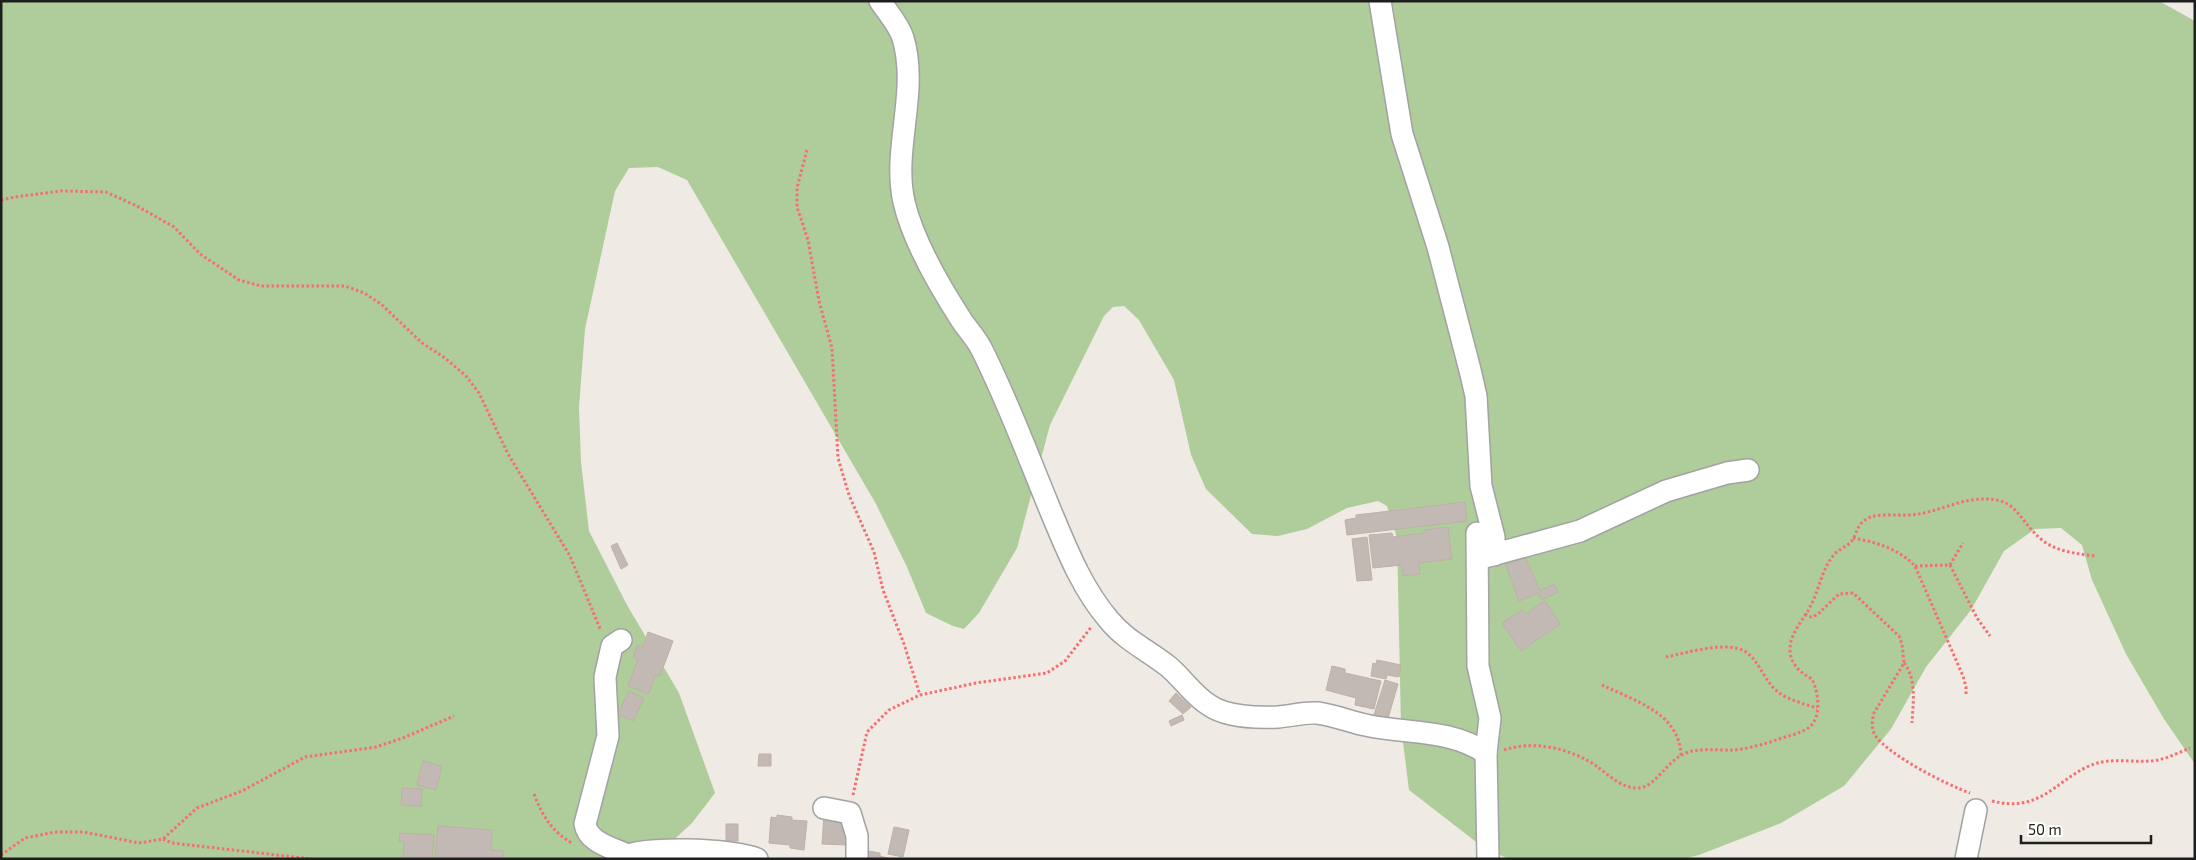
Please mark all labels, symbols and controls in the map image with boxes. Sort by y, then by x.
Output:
scale bar [2021,812,2151,844]
text: 50 m [2028,820,2062,838]

